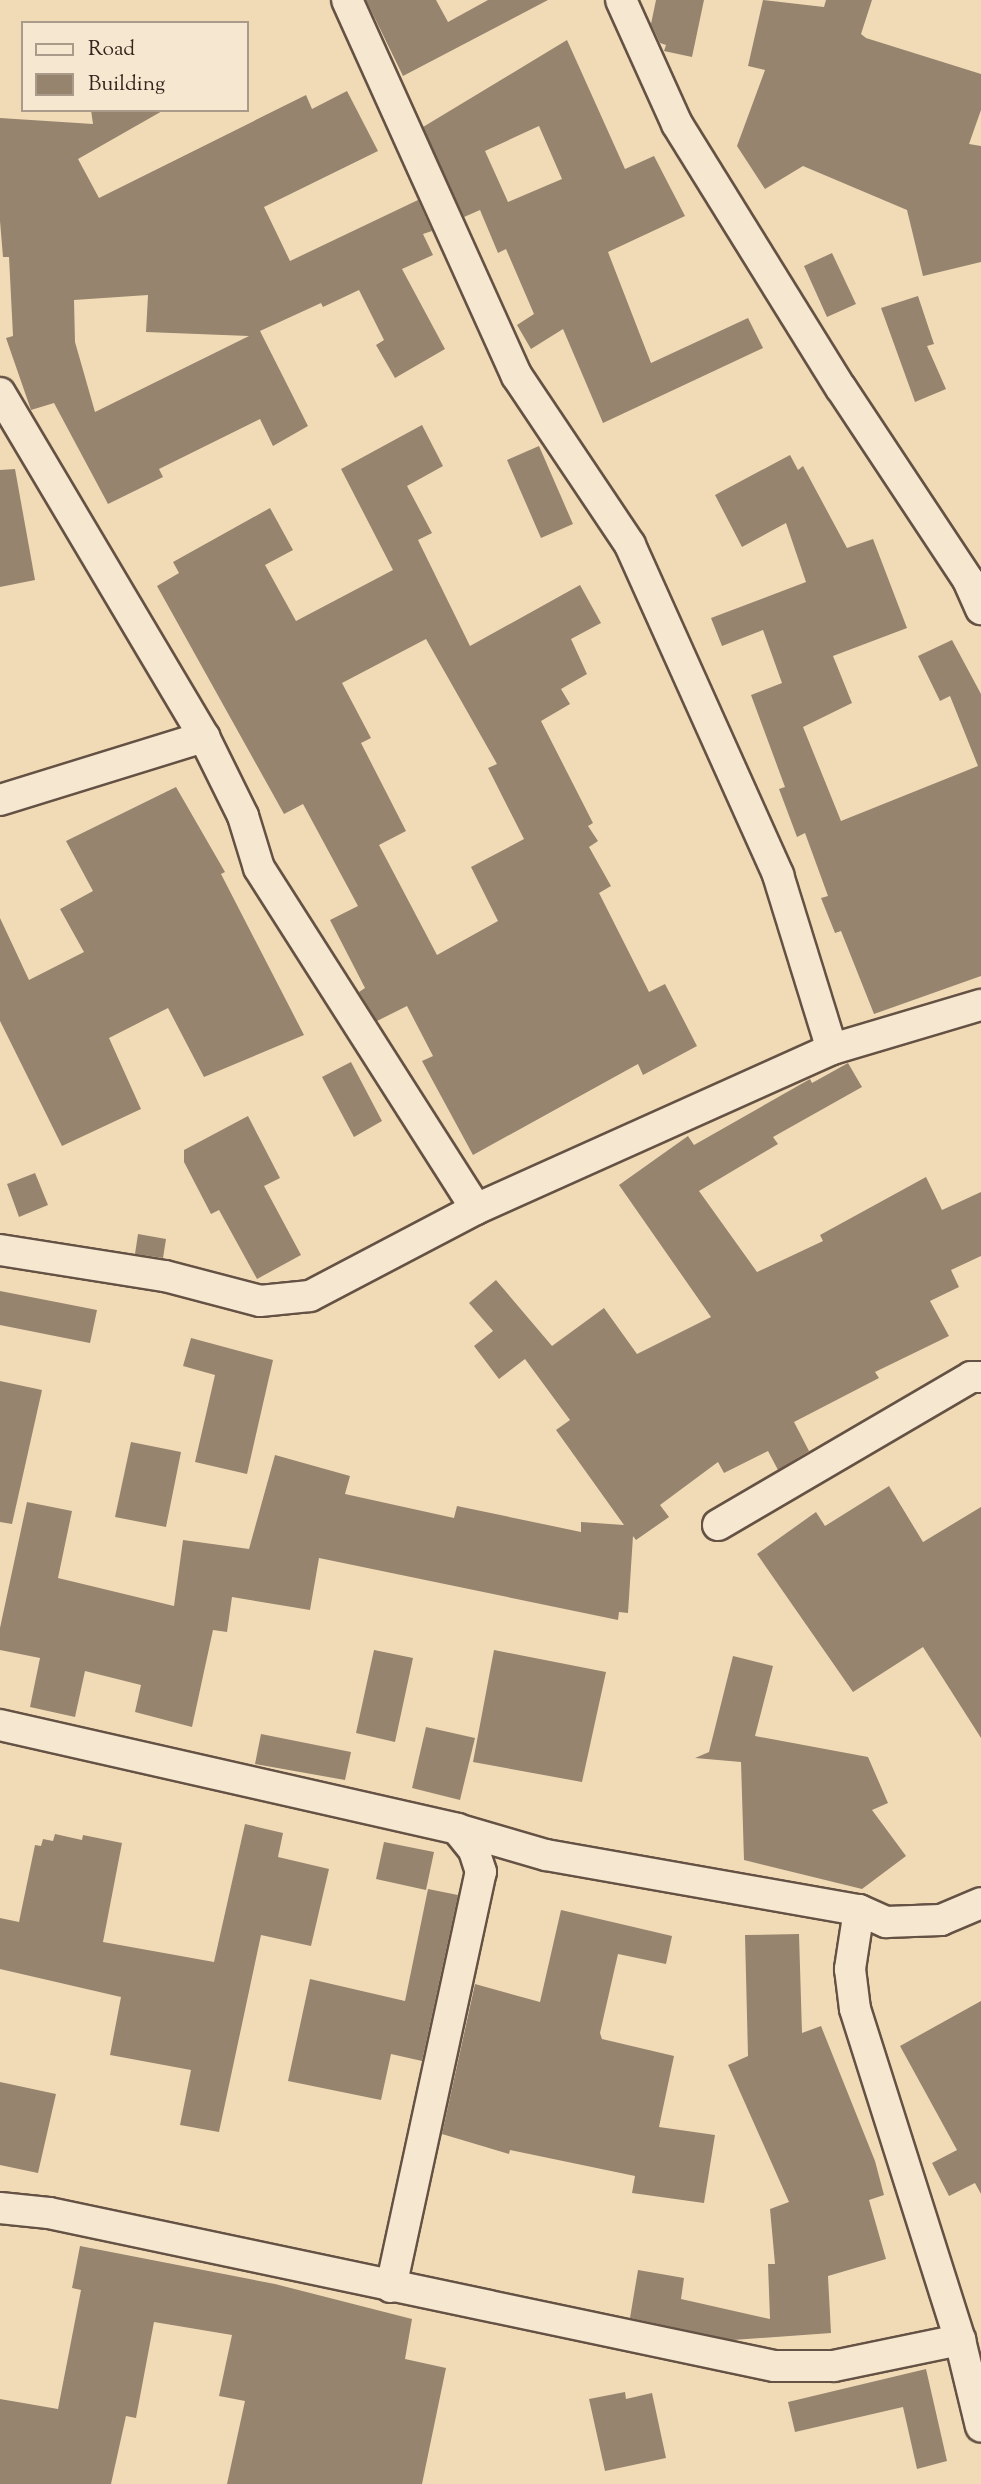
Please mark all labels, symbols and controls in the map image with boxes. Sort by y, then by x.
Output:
legend [21,21,248,112]
text: Road [88,35,135,65]
text: Building [88,70,165,100]

